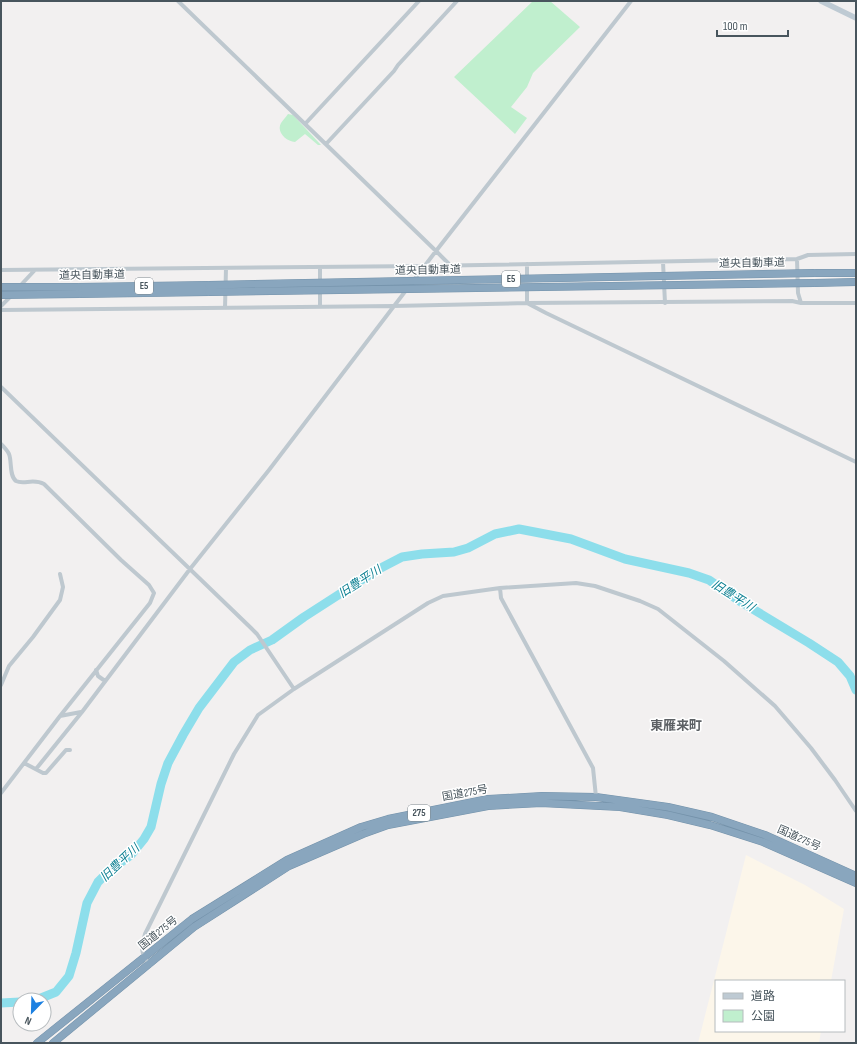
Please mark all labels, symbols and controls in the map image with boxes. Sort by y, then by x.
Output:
scale bar [717,12,788,38]
text: 100 m [723,19,748,34]
street label: 道央自動車道 [719,256,785,270]
street label: 道央自動車道 [395,263,461,277]
street label: 道央自動車道 [59,268,125,282]
road number: E5 [502,271,520,287]
road number: E5 [135,278,153,294]
water label: 旧豊平川 [336,562,386,601]
water label: 旧豊平川 [709,577,759,616]
district label: 東雁来町 [650,718,702,734]
street label: 国道275号 [441,783,489,803]
road number: 275 [408,805,430,821]
street label: 国道275号 [775,823,823,853]
water label: 旧豊平川 [97,840,144,885]
street label: 国道275号 [136,913,180,953]
legend [715,980,845,1032]
text: 道路 [751,989,775,1004]
north arrow [12,992,52,1032]
text: 公園 [751,1009,775,1024]
text: N [23,1014,34,1028]

